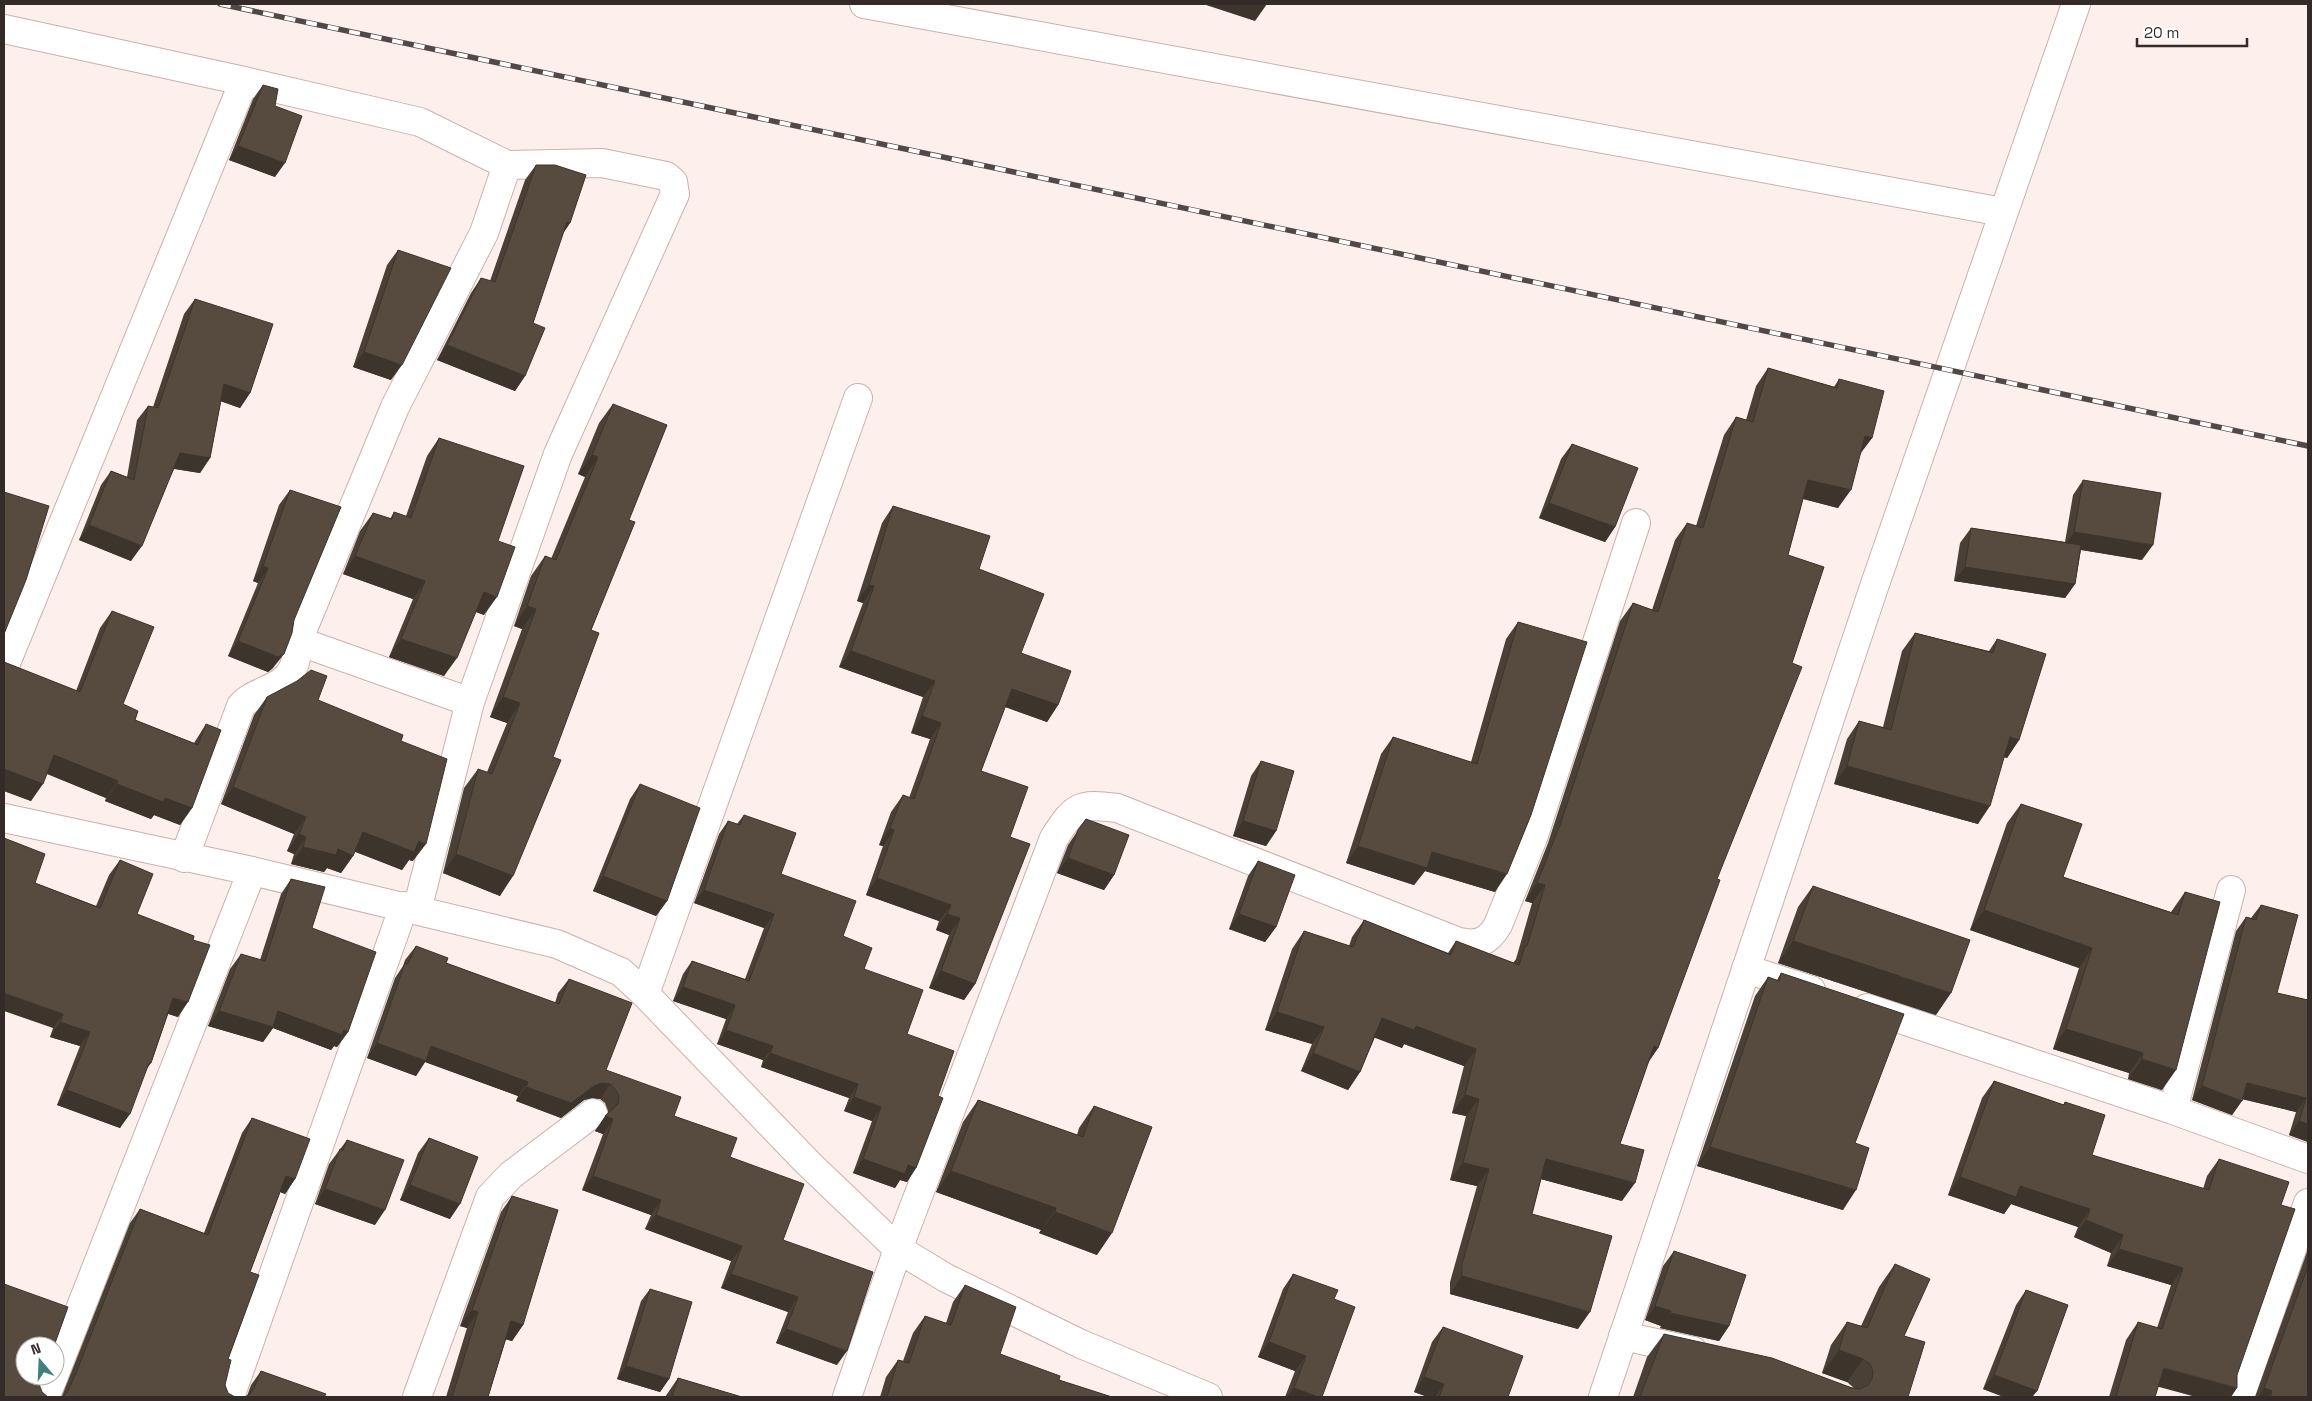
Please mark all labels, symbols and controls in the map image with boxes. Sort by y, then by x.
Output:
scale bar [2137,15,2247,47]
text: 20 m [2144,23,2179,42]
north arrow [15,1336,65,1386]
text: N [28,1339,43,1359]

